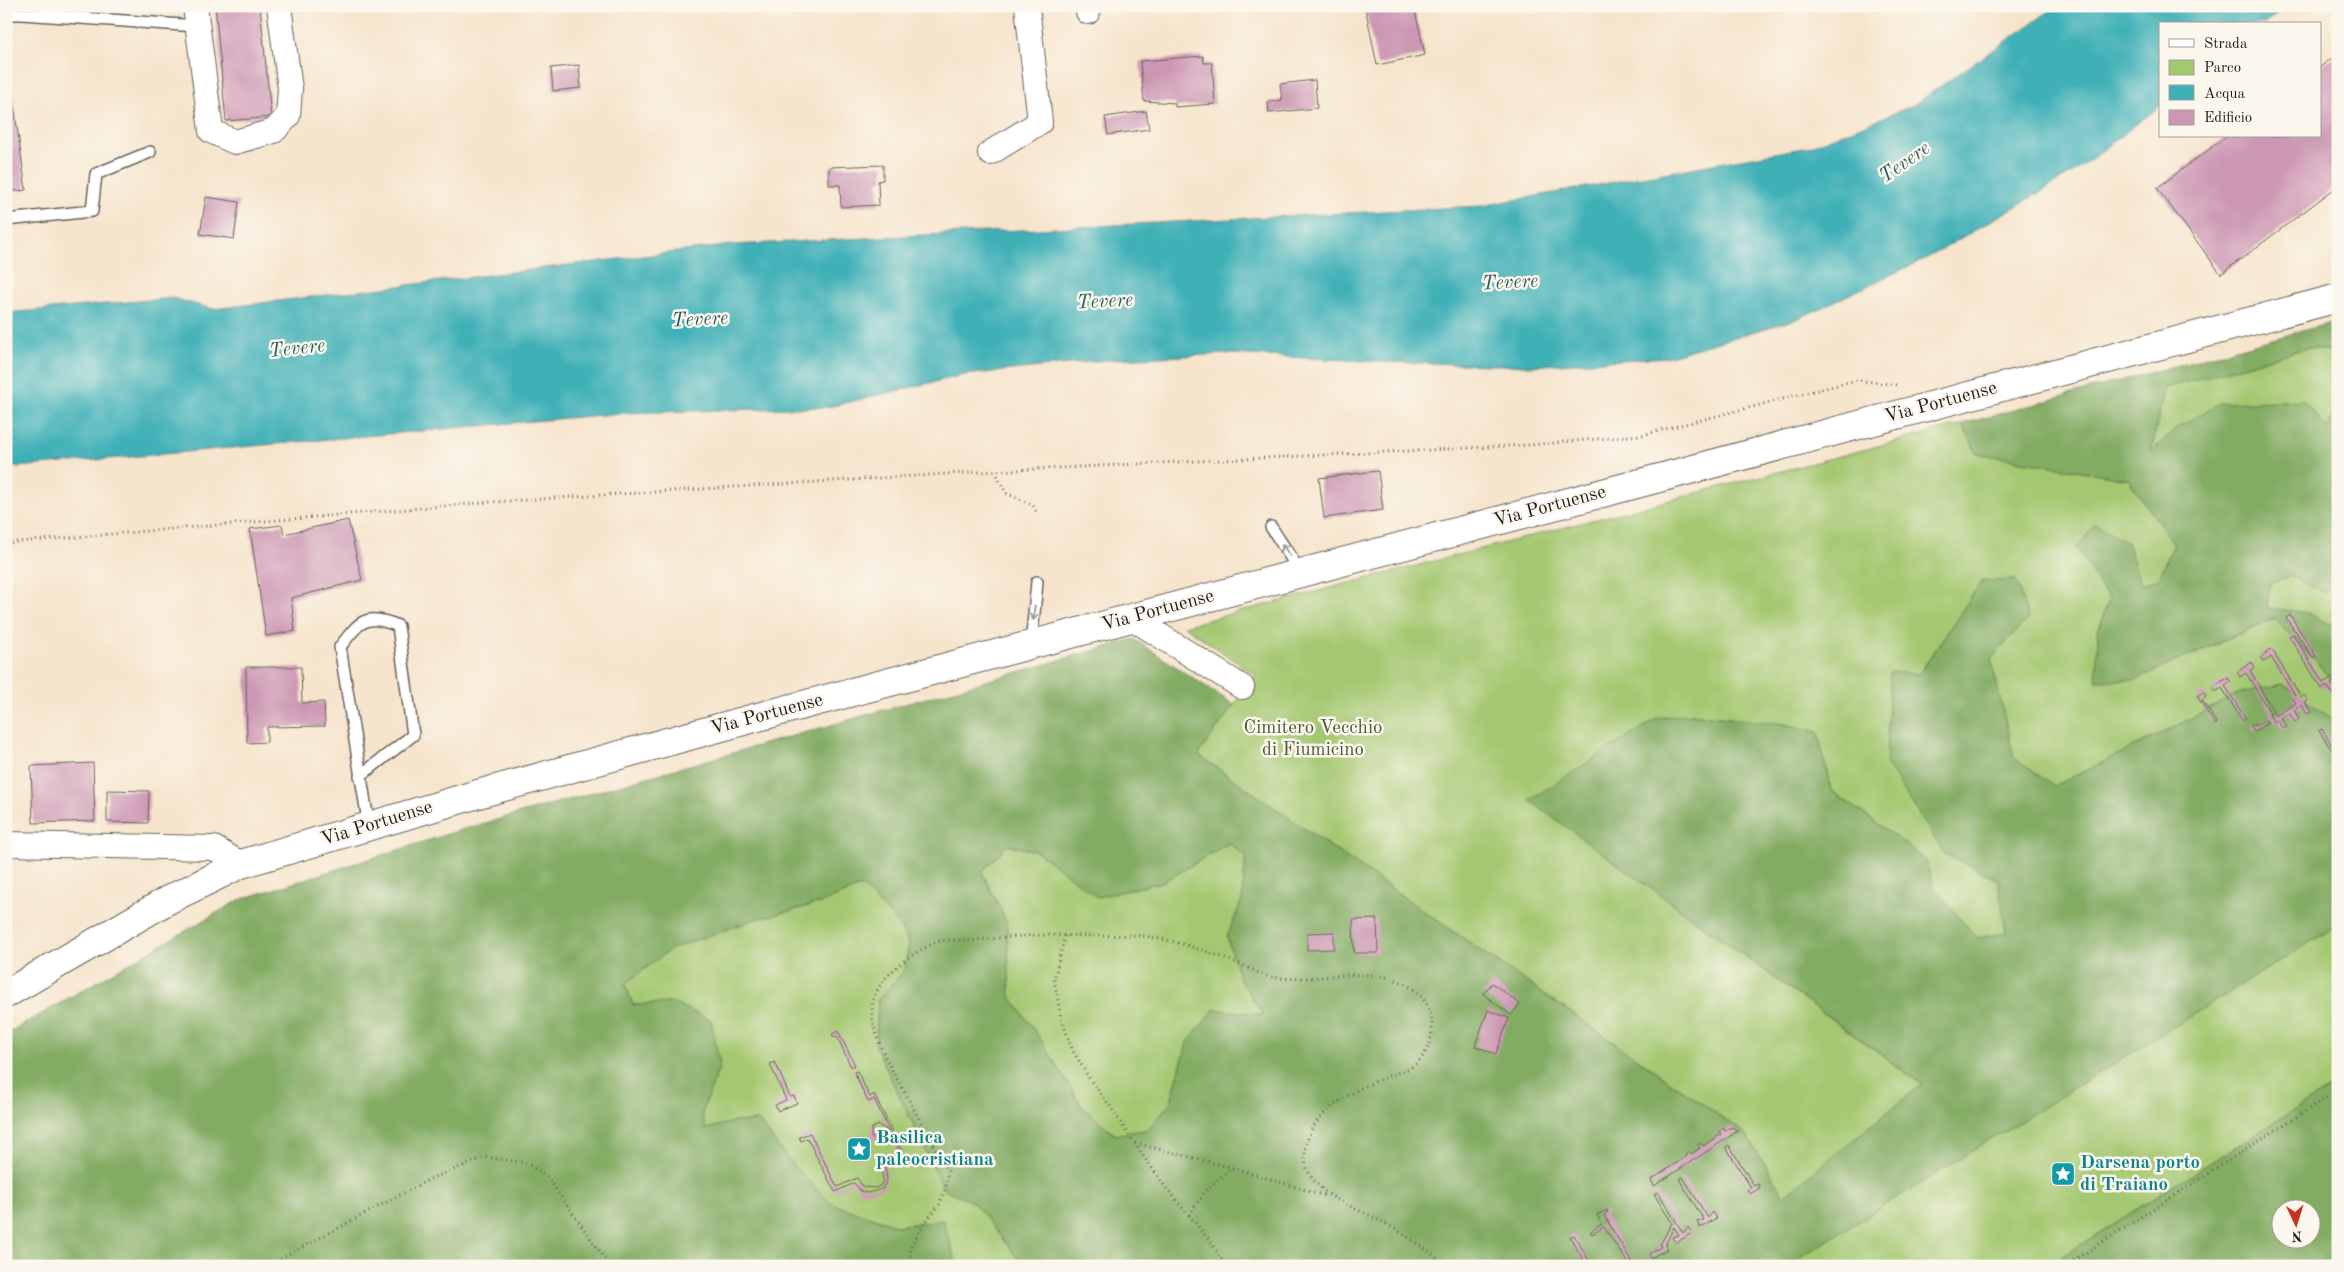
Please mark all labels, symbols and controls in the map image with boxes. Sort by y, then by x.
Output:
legend [2159,22,2322,138]
text: Strada [2204,37,2248,52]
text: Parco [2204,61,2241,76]
text: Acqua [2204,87,2246,102]
text: Edificio [2204,111,2252,126]
water label: Tevere [1876,139,1934,187]
water label: Tevere [1481,272,1539,294]
water label: Tevere [1076,291,1134,313]
water label: Tevere [671,309,729,331]
water label: Tevere [268,336,326,362]
street label: Via Portuense [1883,379,1999,427]
street label: Via Portuense [1492,483,1608,531]
one-way arrow [1281,544,1291,558]
street label: Via Portuense [1100,587,1216,635]
one-way arrow [1029,605,1039,621]
street label: Via Portuense [709,691,825,739]
park label: Cimitero Vecchio di Fiumicino [1243,719,1383,760]
street label: Via Portuense [319,798,435,850]
place label: Basilica paleocristiana [876,1129,994,1170]
place icon: Basilica paleocristiana [846,1136,872,1162]
place label: Darsena porto di Traiano [2080,1154,2200,1195]
place icon: Darsena porto di Traiano [2050,1161,2076,1187]
north arrow [2272,1200,2322,1250]
text: N [2291,1229,2303,1243]

